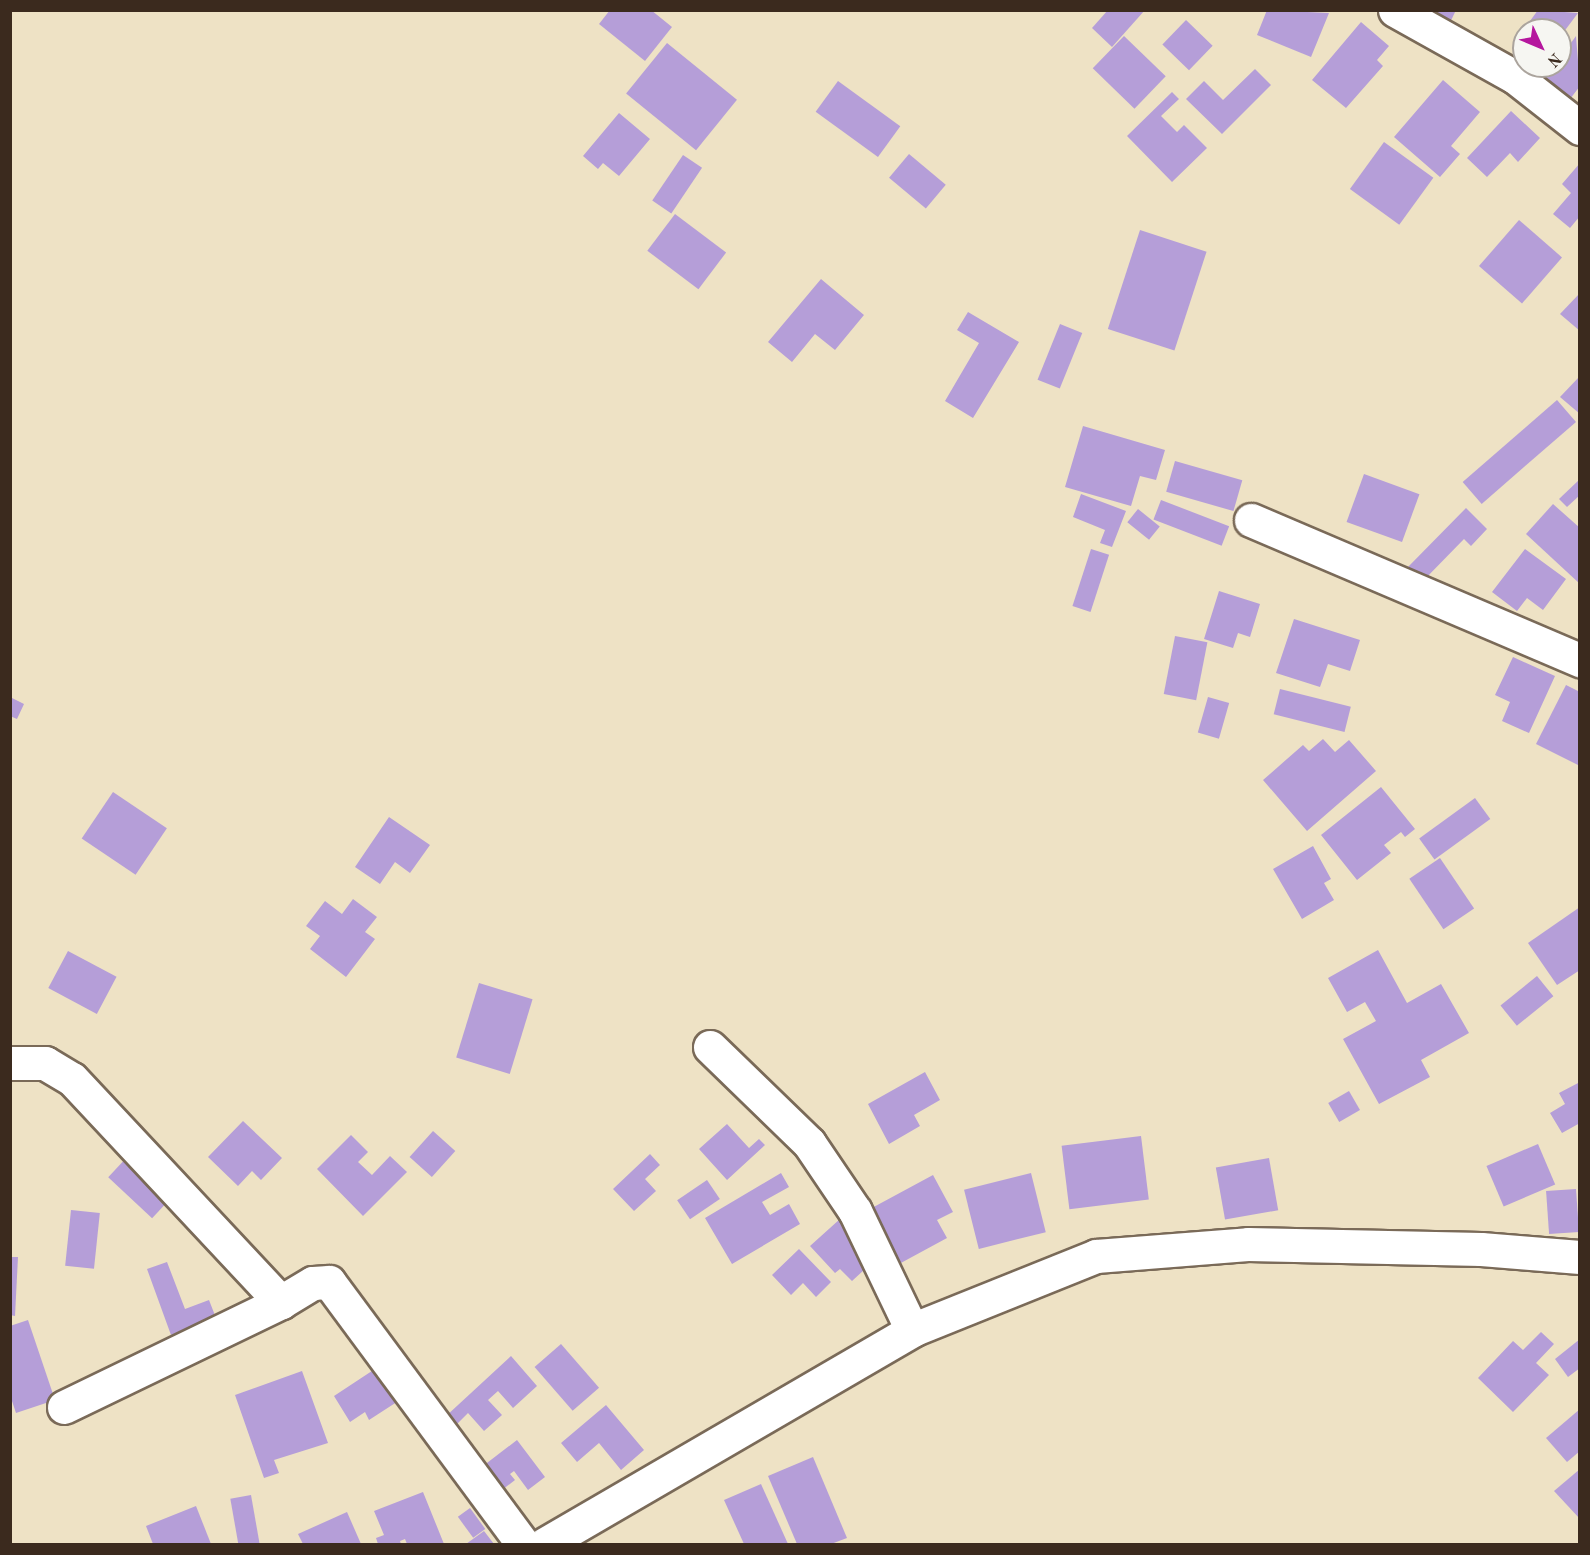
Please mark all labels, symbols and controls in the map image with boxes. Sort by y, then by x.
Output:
north arrow [1512,18,1572,78]
text: N [1544,49,1564,69]

